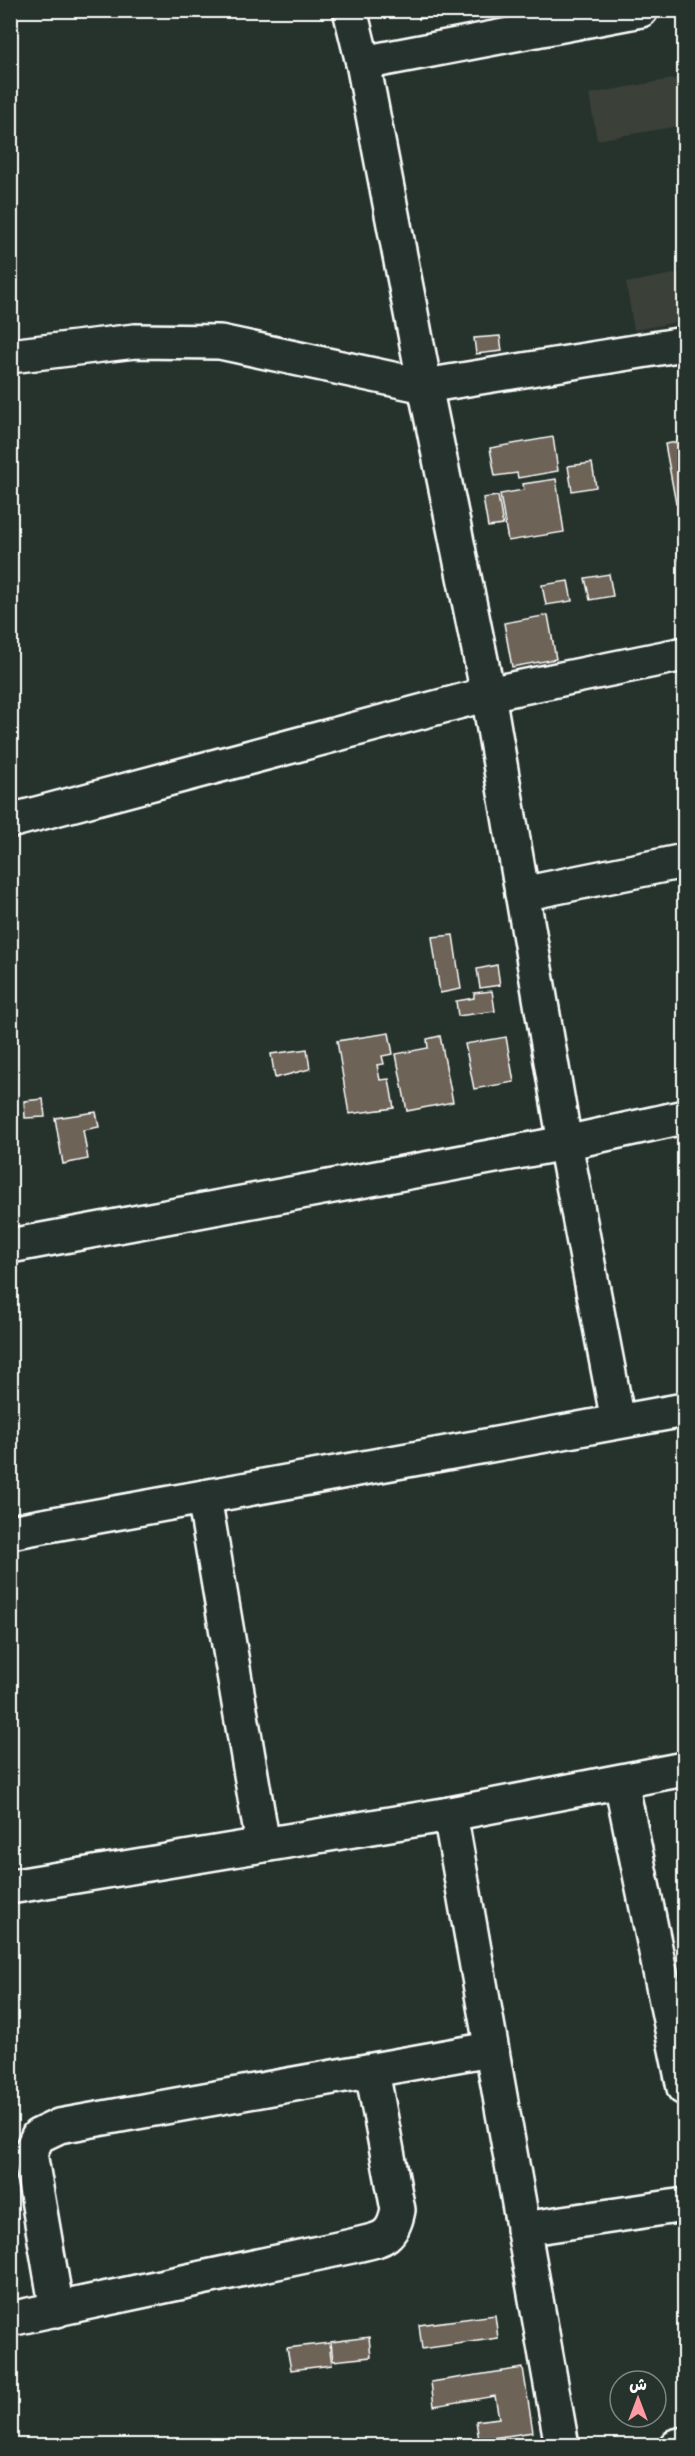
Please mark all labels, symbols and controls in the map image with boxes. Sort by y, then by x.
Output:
north arrow [608,2369,668,2429]
text: ش [629,2375,647,2398]

